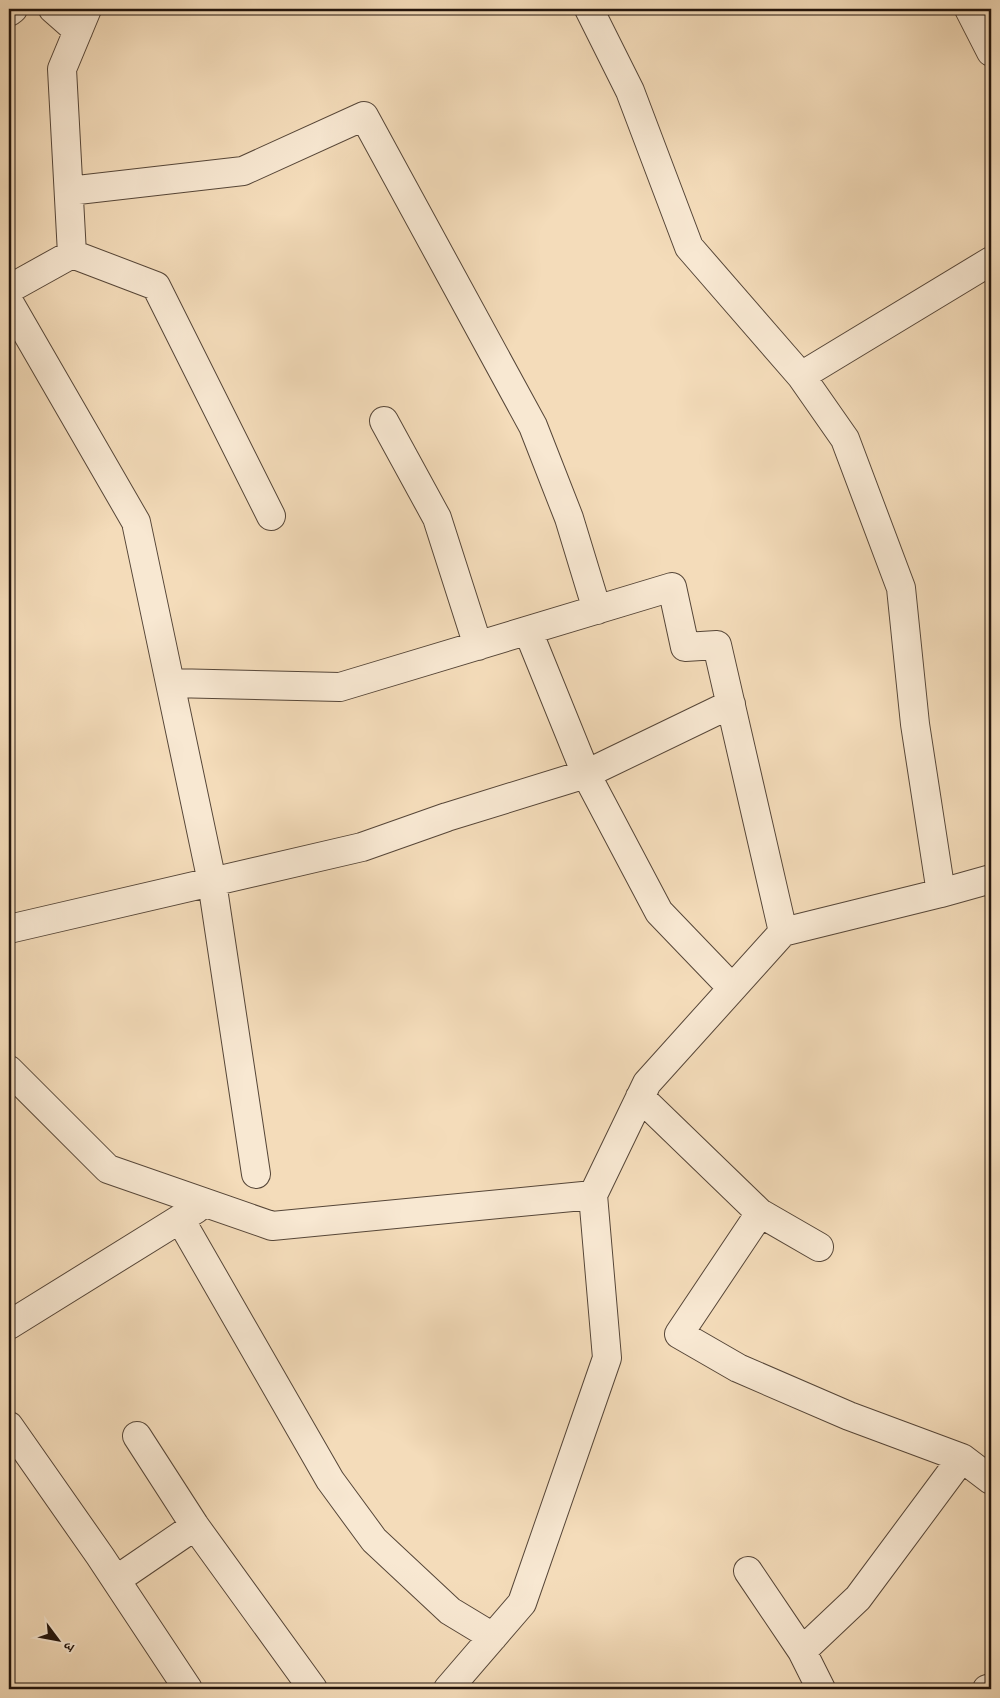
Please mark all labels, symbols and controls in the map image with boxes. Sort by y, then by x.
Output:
north arrow [32,1616,82,1666]
text: उ [59,1638,78,1655]

